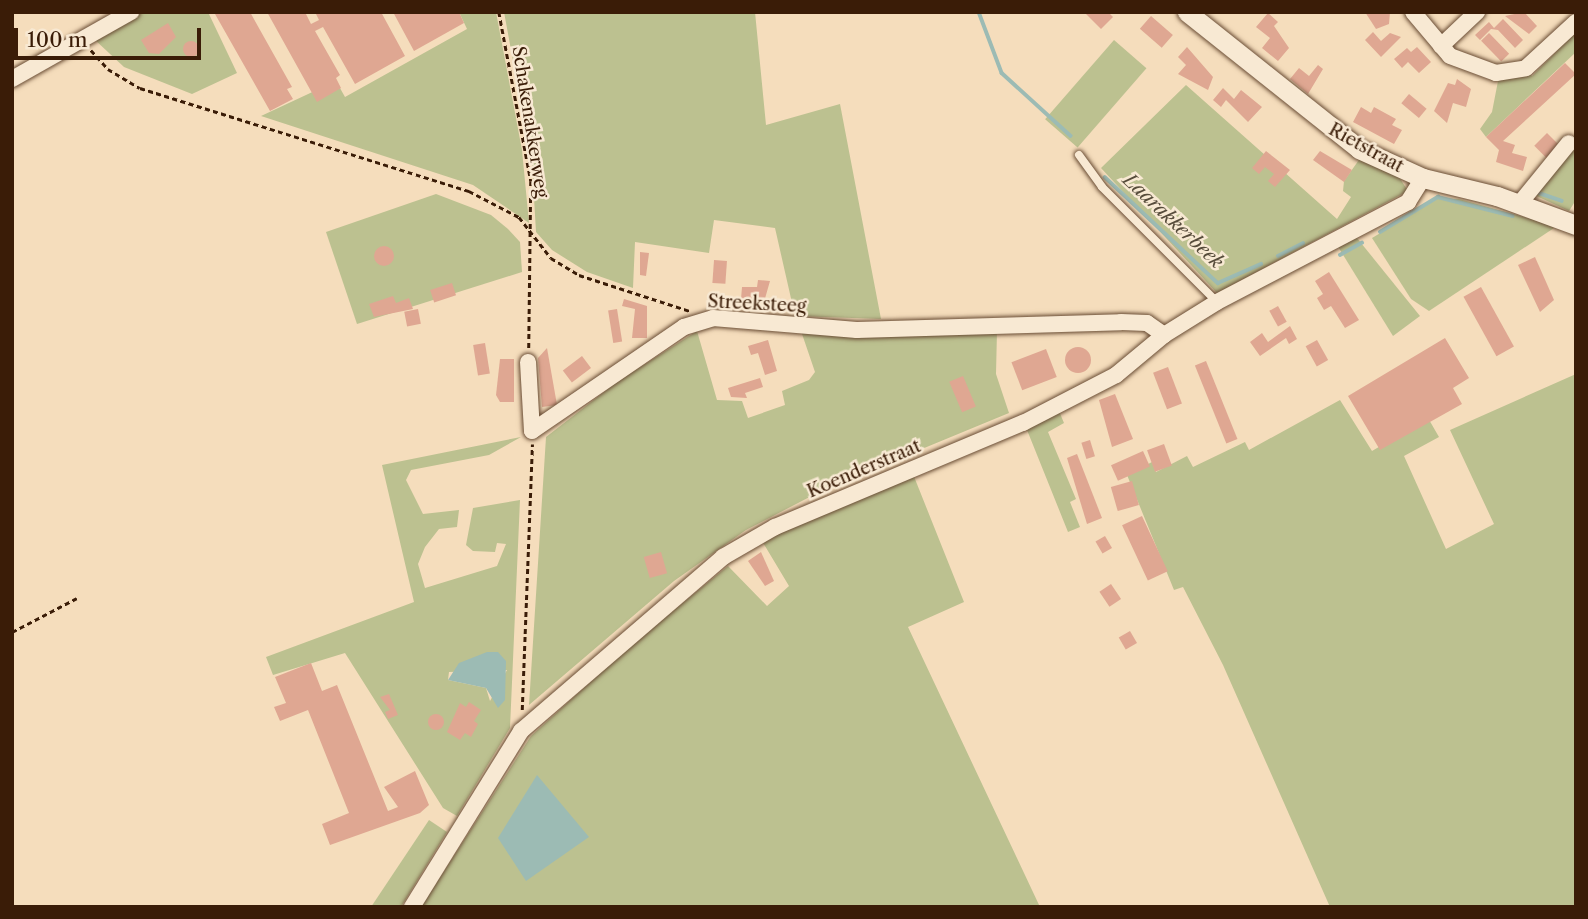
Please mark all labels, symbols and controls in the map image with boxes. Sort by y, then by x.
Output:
scale bar [18,14,205,58]
text: 100 m [27,27,88,52]
street label: Schakenakkerweg [507,45,553,199]
street label: Rietstraat [1325,119,1407,177]
water label: Laarakkerbeek [1118,169,1228,273]
street label: Streeksteeg [707,291,807,317]
street label: Koenderstraat [804,435,924,503]

